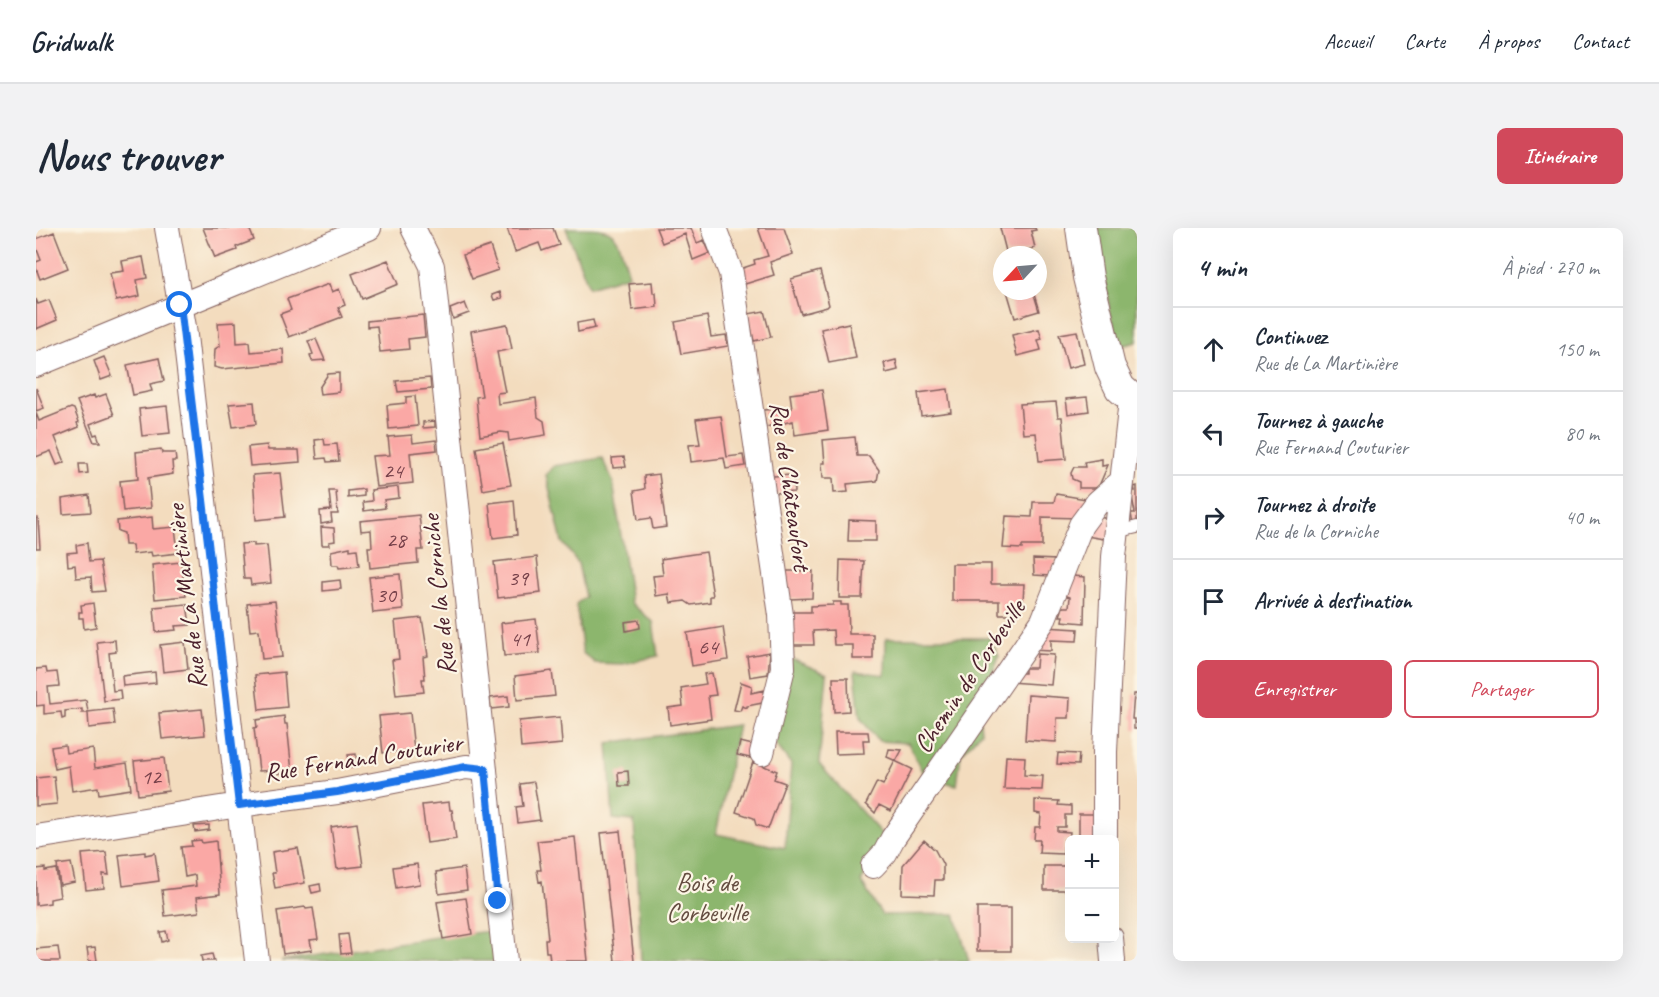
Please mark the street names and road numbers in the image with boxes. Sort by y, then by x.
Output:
street label: Rue de Châteaufort [762,400,819,575]
street label: Rue de La Martinière [158,500,214,691]
street label: Rue de la Corniche [413,510,463,677]
street label: Chemin de Corbeville [906,591,1034,759]
street label: Rue Fernand Couturier [262,725,467,789]

